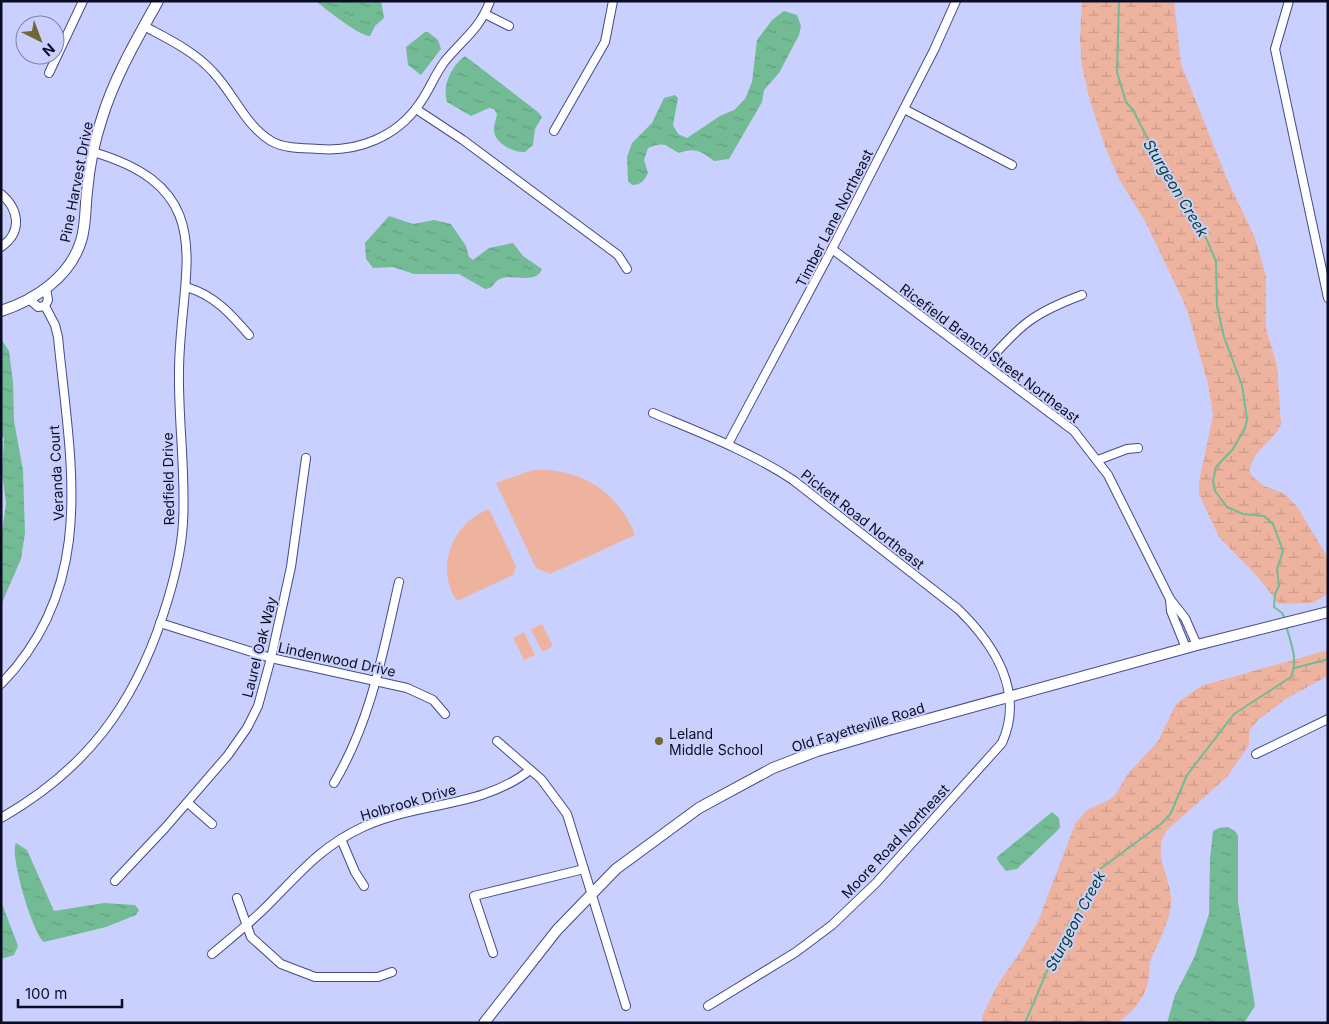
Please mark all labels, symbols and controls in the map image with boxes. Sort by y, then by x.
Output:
north arrow [15,15,65,65]
text: N [39,40,59,60]
street label: Pine Harvest Drive [56,120,96,244]
water label: Sturgeon Creek [1139,136,1213,241]
street label: Timber Lane Northeast [792,146,876,290]
street label: Ricefield Branch Street Northeast [897,280,1084,426]
street label: Veranda Court [45,424,67,521]
street label: Redfield Drive [159,432,177,526]
street label: Pickett Road Northeast [798,466,928,573]
street label: Laurel Oak Way [238,595,280,699]
street label: Lindenwood Drive [277,638,397,680]
street label: Old Fayetteville Road [789,699,927,755]
place label: Leland Middle School [669,725,763,758]
marker: Leland Middle School [653,735,665,747]
street label: Holbrook Drive [358,780,458,824]
street label: Moore Road Northeast [838,780,953,902]
water label: Sturgeon Creek [1041,867,1110,974]
scale bar [18,976,121,1008]
text: 100 m [25,984,67,1003]

